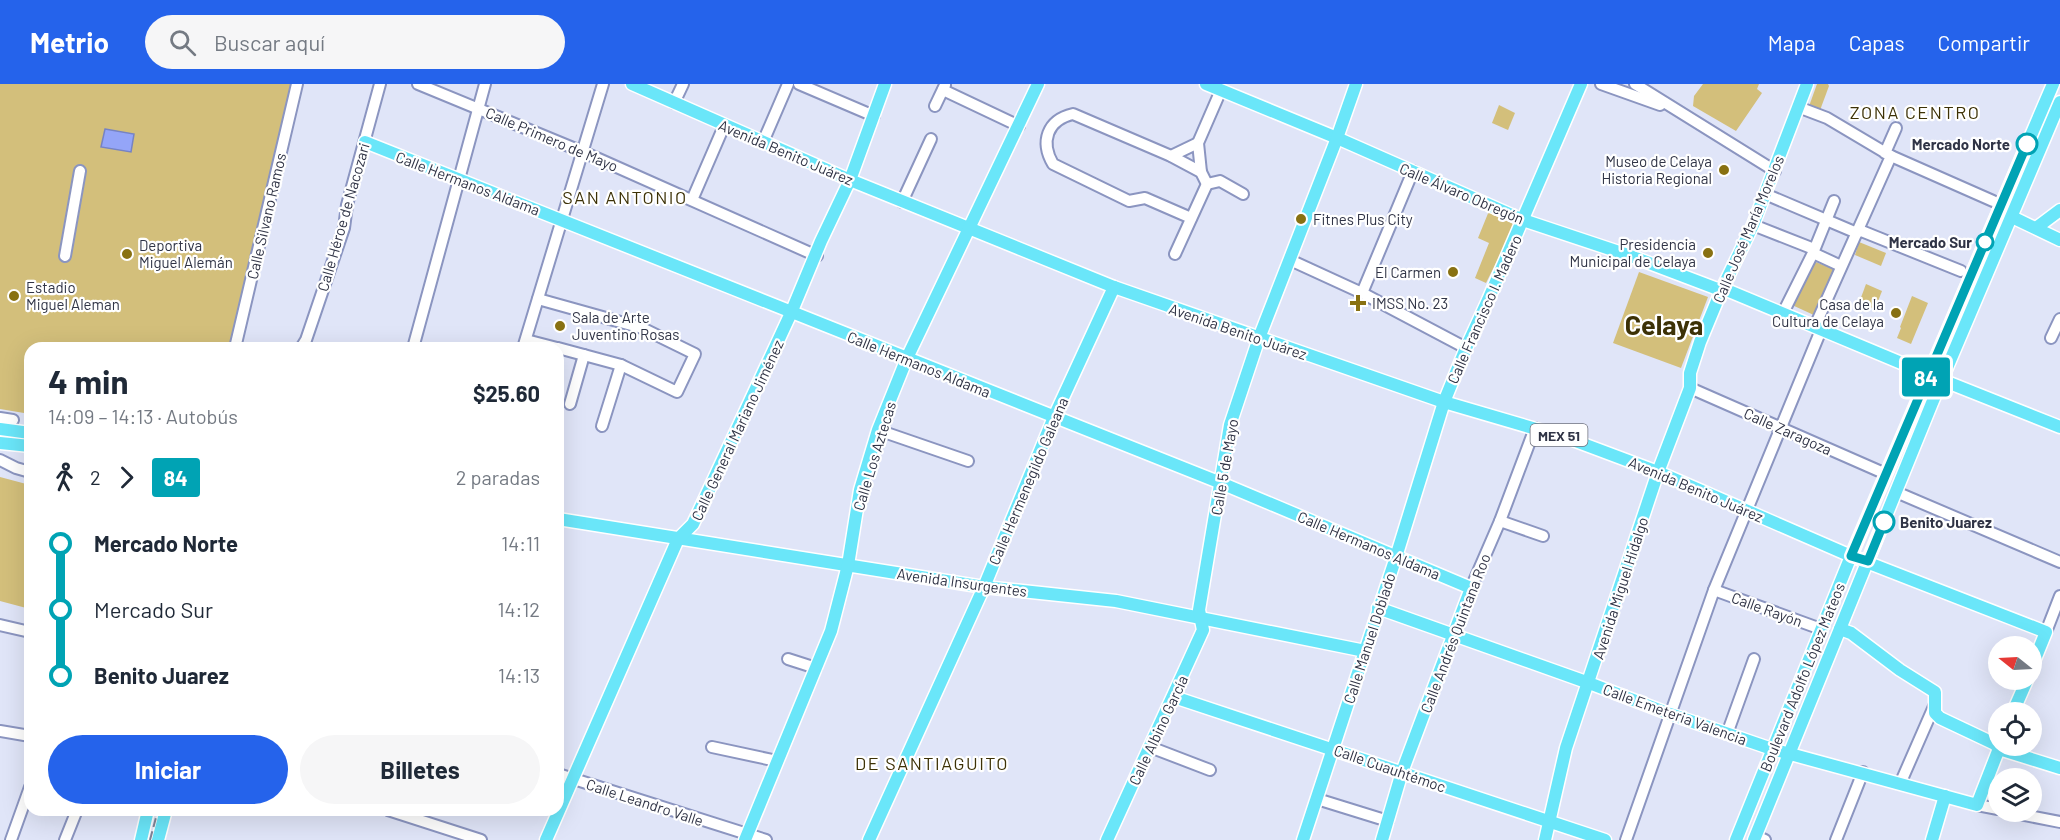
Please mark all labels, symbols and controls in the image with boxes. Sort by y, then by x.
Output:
search box [145,15,565,69]
text: Metrio [30,25,109,59]
icon: search [166,26,199,59]
text: Buscar aquí [214,29,325,55]
text: Mapa [1768,30,1816,55]
text: Capas [1849,30,1905,55]
text: Compartir [1938,30,2030,55]
district label: ZONA CENTRO [1850,101,1980,123]
street label: Calle Primero de Mayo [483,103,621,175]
street label: Avenida Benito Juárez [716,115,856,189]
marker: Mercado Norte [2016,133,2038,155]
place label: Mercado Norte [1912,135,2010,153]
street label: Calle Héroe de Nacozari [313,141,373,293]
street label: Calle Hermanos Aldama [393,147,543,219]
street label: Calle Silvano Ramos [243,151,289,281]
place label: Museo de Celaya Historia Regional [1601,152,1712,187]
street label: Calle José María Morelos [1709,153,1787,305]
street label: Calle Álvaro Obregón [1397,159,1527,227]
marker: Museo de Celaya Historia Regional [1717,163,1731,177]
district label: SAN ANTONIO [562,186,688,208]
place label: Fitnes Plus City [1313,210,1413,228]
marker: Fitnes Plus City [1294,212,1308,226]
street label: Calle Francisco I. Madero [1443,232,1525,386]
place label: Mercado Sur [1889,233,1972,251]
marker: Mercado Sur [1976,233,1994,251]
place label: Presidencia Municipal de Celaya [1570,235,1696,270]
place label: Deportiva Miguel Alemán [139,236,233,271]
marker: Presidencia Municipal de Celaya [1701,246,1715,260]
marker: Deportiva Miguel Alemán [120,247,134,261]
place label: El Carmen [1375,263,1441,281]
marker: El Carmen [1446,265,1460,279]
place label: Estadio Miguel Aleman [26,278,120,313]
marker: Estadio Miguel Aleman [7,289,21,303]
marker: IMSS No. 23 [1349,294,1367,312]
place label: IMSS No. 23 [1372,294,1448,312]
place label: Casa de la Cultura de Celaya [1772,295,1884,330]
street label: Avenida Benito Juárez [1167,299,1310,363]
marker: Casa de la Cultura de Celaya [1889,306,1903,320]
place label: Sala de Arte Juventino Rosas [572,308,680,343]
district label: Celaya [1625,308,1703,340]
marker: Sala de Arte Juventino Rosas [553,319,567,333]
street label: Calle Hermanos Aldama [845,327,993,401]
street label: Calle General Mariano Jiménez [687,337,787,523]
line badge: 84 [1899,358,1953,396]
text: 4 min [48,361,129,401]
text: 84 [1914,365,1938,390]
text: $25.60 [473,380,540,406]
street label: Calle Hermenegildo Galeana [984,394,1072,568]
street label: Calle Los Aztecas [849,399,899,513]
text: 14:09 – 14:13 · Autobús [48,404,238,428]
street label: Calle Zaragoza [1741,404,1835,458]
street label: Calle 5 de Mayo [1207,417,1241,517]
road number: MEX 51 [1530,424,1588,446]
street label: Avenida Benito Juárez [1626,452,1766,526]
icon: walk [48,461,81,494]
icon: forward [110,461,143,494]
text: 2 [90,465,101,489]
text: 84 [164,465,188,490]
text: 2 paradas [456,465,540,489]
street label: Calle Hermanos Aldama [1295,507,1443,583]
marker: Benito Juarez [1873,511,1895,533]
place label: Benito Juarez [1900,513,1992,531]
street label: Avenida Miguel Hidalgo [1588,515,1652,661]
text: Mercado Norte [94,530,238,556]
text: 14:11 [501,531,540,555]
street label: Calle Andrés Quintana Roo [1416,551,1494,715]
street label: Avenida Insurgentes [896,564,1028,600]
street label: Calle Manuel Doblado [1339,570,1399,706]
street label: Boulevard Adolfo López Mateos [1756,580,1848,774]
street label: Calle Rayón [1729,588,1805,630]
text: Mercado Sur [94,596,213,622]
text: 14:12 [497,597,540,621]
north arrow [1988,636,2042,690]
map controls [1988,636,2042,822]
text: Benito Juarez [94,662,229,688]
text: 14:13 [498,663,540,687]
street label: Calle Albino García [1125,672,1191,788]
street label: Calle Emeteria Valencia [1601,680,1749,748]
button: locate [1988,702,2042,756]
button: Iniciar [48,735,288,804]
button: Billetes [300,735,540,804]
street label: Calle Cuauhtémoc [1332,740,1448,796]
district label: DE SANTIAGUITO [855,752,1009,774]
button: layers [1988,768,2042,822]
street label: Calle Leandro Valle [584,775,706,829]

